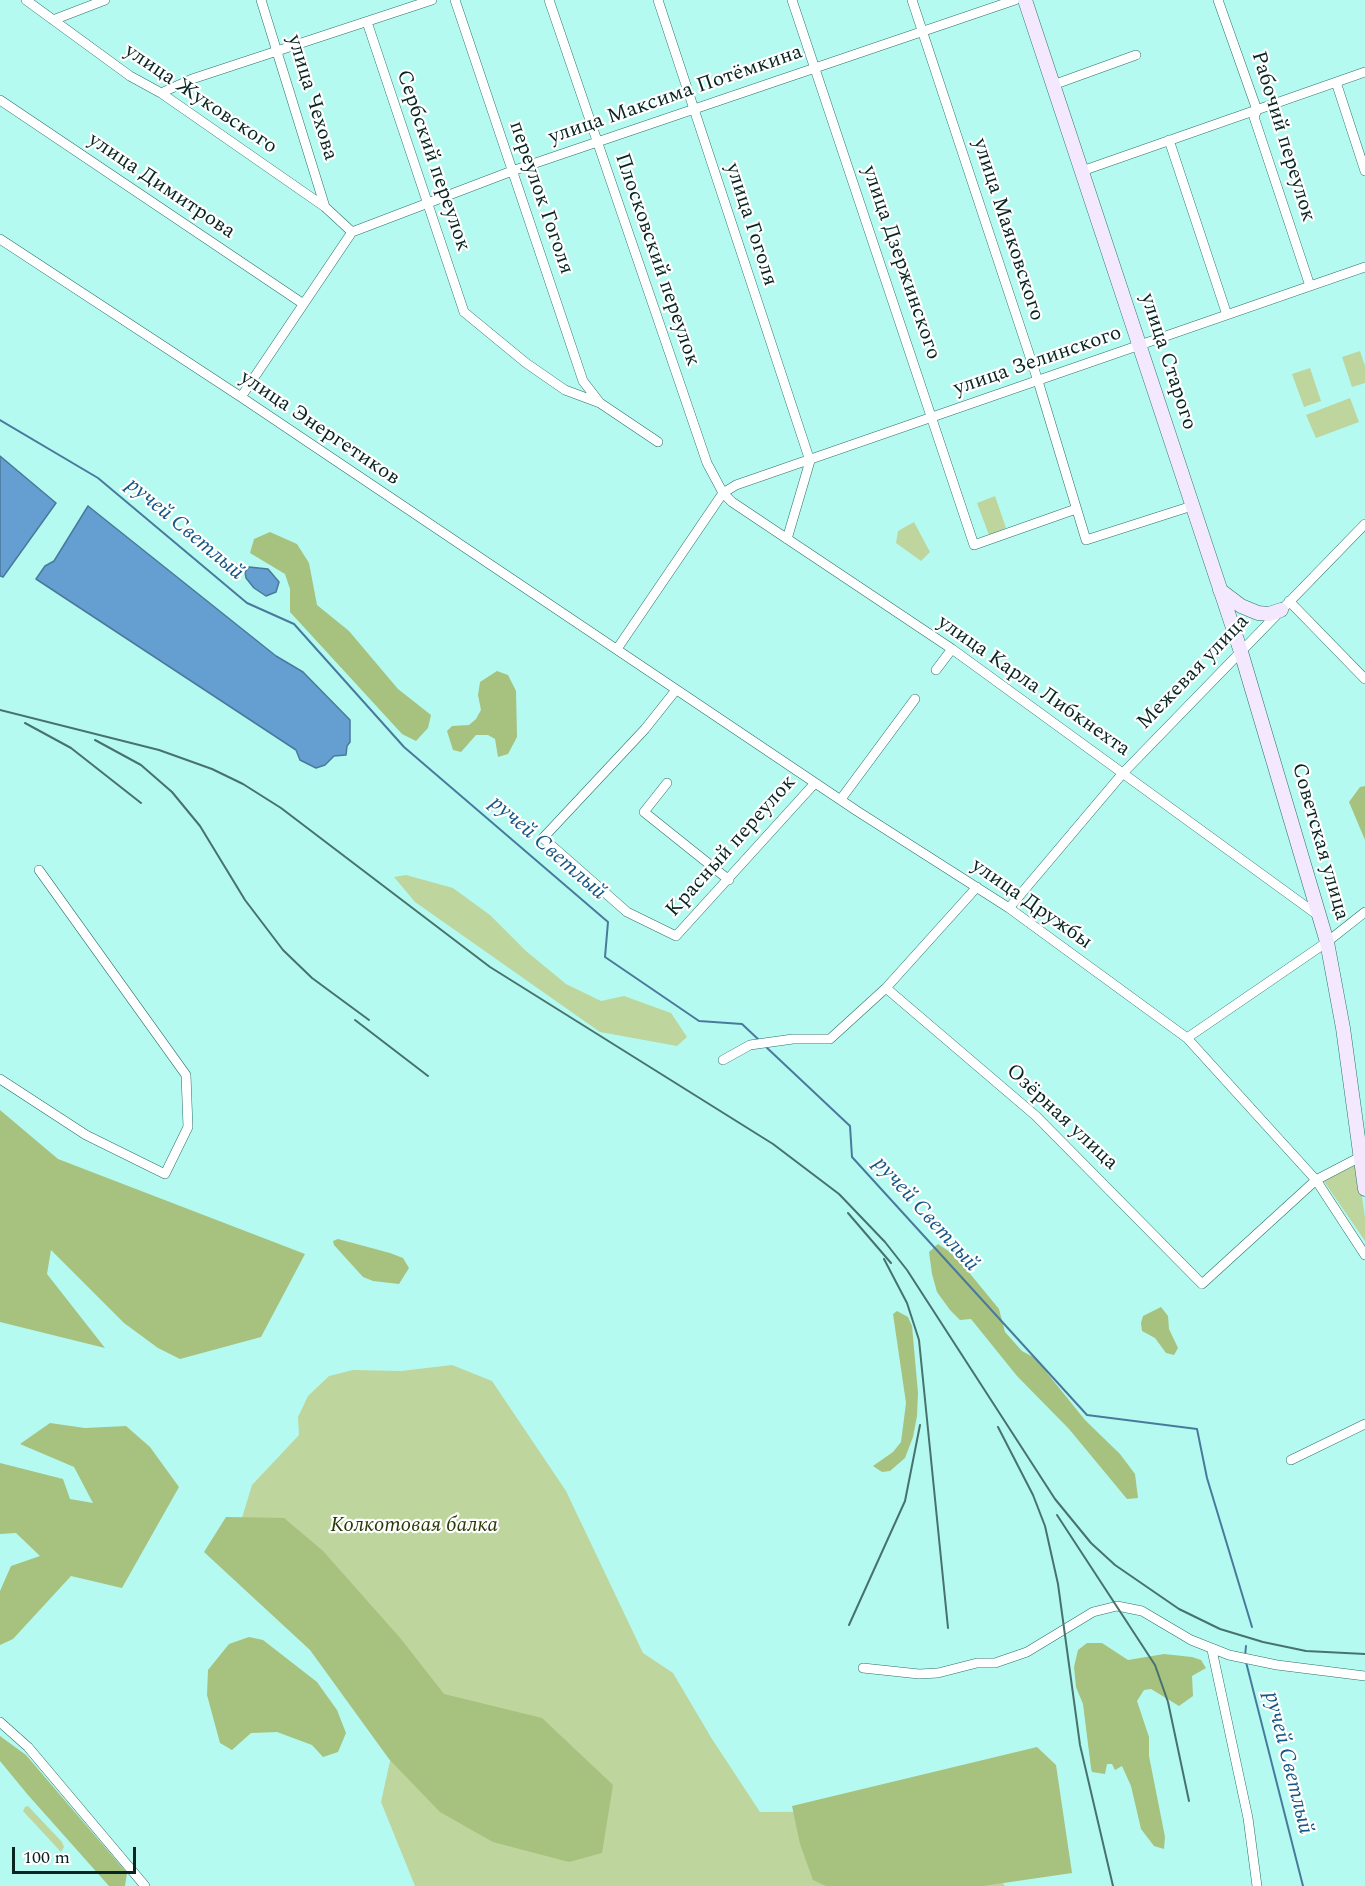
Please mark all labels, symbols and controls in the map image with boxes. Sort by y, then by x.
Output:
street label: улица Чехова [280,32,342,164]
street label: улица Жуковского [119,39,281,161]
street label: улица Максима Потёмкина [546,41,806,151]
street label: Рабочий переулок [1244,49,1320,225]
street label: Сербский переулок [389,67,475,255]
street label: переулок Гоголя [502,118,578,278]
street label: улица Димитрова [83,128,239,246]
street label: улица Маяковского [966,136,1048,324]
street label: Плосковский переулок [608,150,704,370]
street label: улица Гоголя [718,160,782,290]
street label: улица Дзержинского [855,163,945,363]
street label: улица Старого [1133,291,1201,433]
street label: улица Зелинского [951,321,1125,403]
street label: улица Энергетиков [234,366,404,492]
water label: ручей Светлый [120,473,248,587]
street label: Межевая улица [1133,610,1255,736]
street label: улица Карла Либкнехта [932,611,1134,763]
street label: Советская улица [1285,760,1353,924]
street label: Красный переулок [662,771,802,923]
water label: ручей Светлый [483,791,611,907]
street label: улица Дружбы [966,854,1096,956]
street label: Озёрная улица [1000,1060,1122,1176]
water label: ручей Светлый [866,1152,984,1278]
park label: Колкотовая балка [330,1514,498,1540]
water label: ручей Светлый [1257,1689,1317,1837]
scale bar [15,1835,140,1873]
text: 100 m [23,1844,70,1871]

